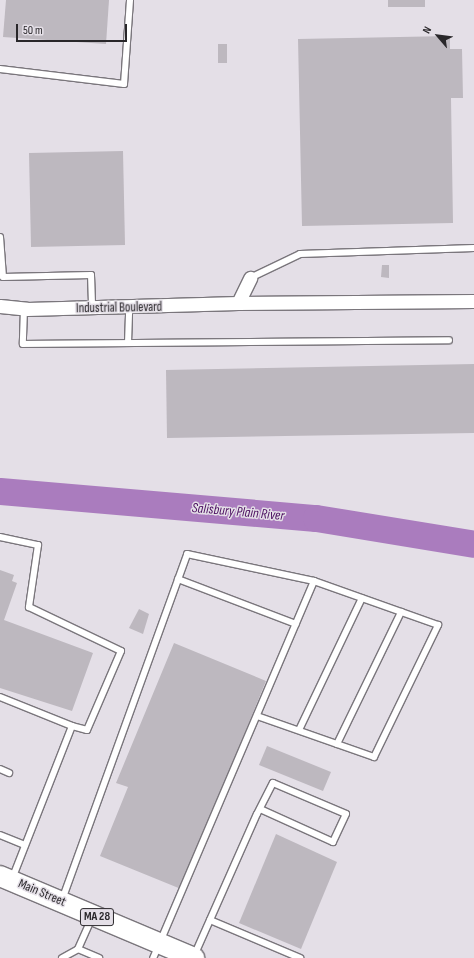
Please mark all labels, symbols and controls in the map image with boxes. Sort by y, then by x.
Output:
scale bar [18,16,129,42]
north arrow [418,16,458,56]
text: 50 m [23,23,43,38]
text: N [420,24,434,36]
street label: Industrial Boulevard [76,299,162,317]
water label: Salisbury Plain River [191,500,285,524]
street label: Main Street [16,876,68,910]
road number: MA 28 [79,907,115,927]

